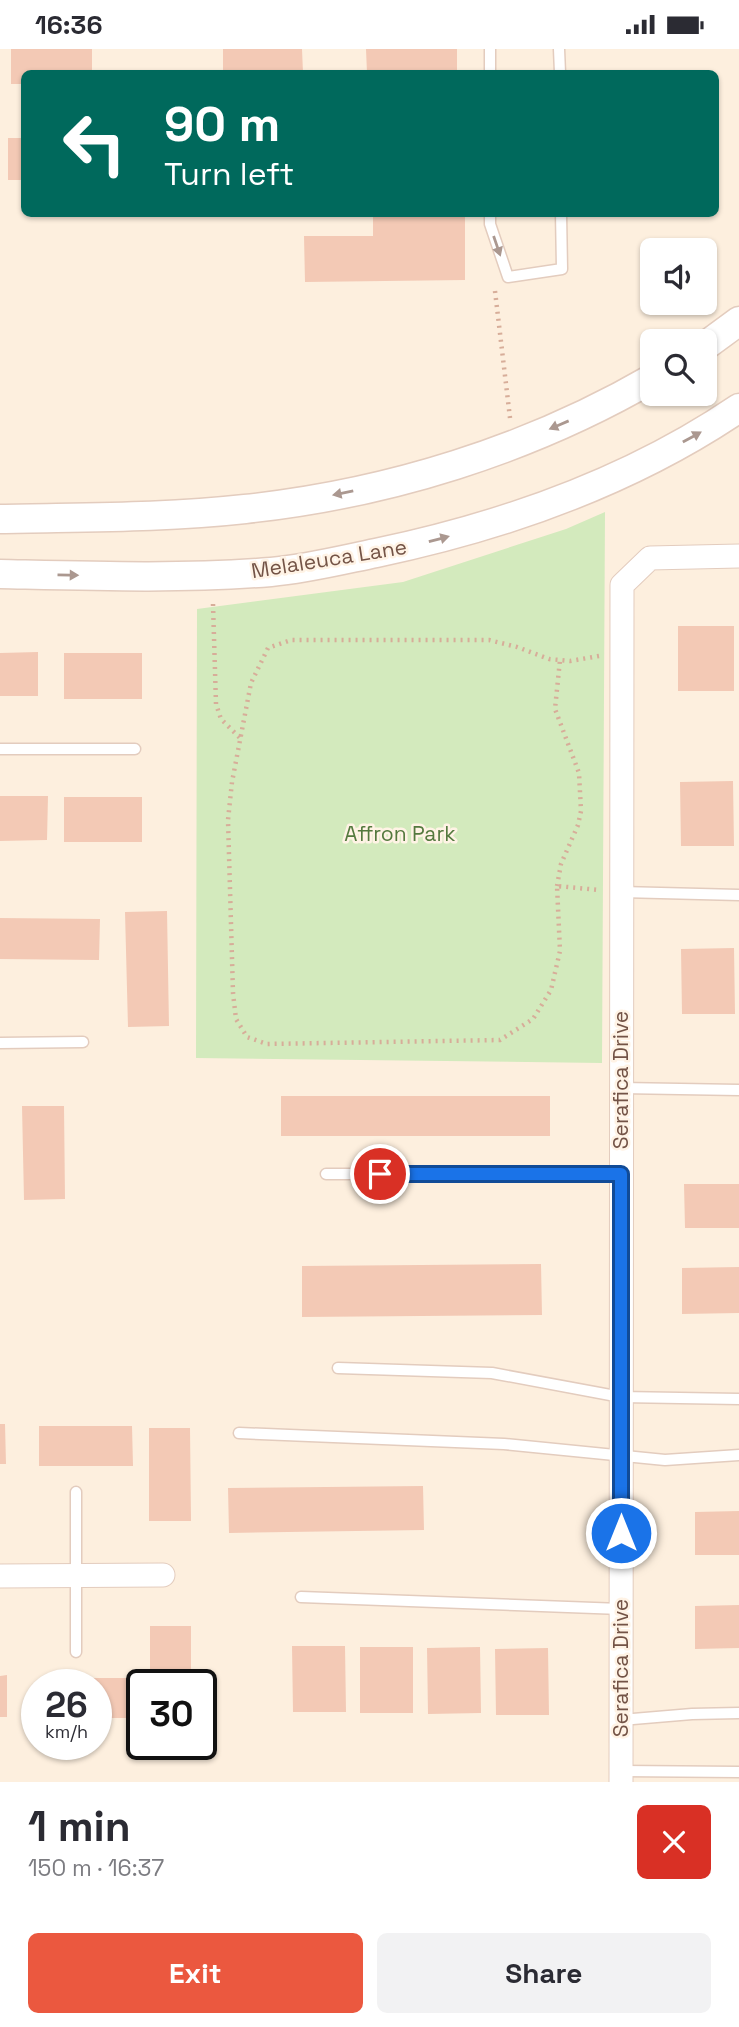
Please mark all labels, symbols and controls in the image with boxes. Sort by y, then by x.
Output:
text: 16:36 [35,8,102,42]
text: 90 m [164,93,280,155]
icon: left [49,98,140,189]
text: Turn left [164,154,294,194]
one-way arrow [492,235,503,256]
map controls [640,238,717,406]
button: sound [640,238,717,315]
button: search [640,329,717,406]
one-way arrow [549,419,569,431]
one-way arrow [683,431,703,443]
one-way arrow [331,488,353,499]
street label: Melaleuca Lane [249,533,409,584]
one-way arrow [429,534,450,544]
one-way arrow [57,569,79,581]
park label: Affron Park [344,820,456,847]
street label: Serafica Drive [607,1011,634,1149]
pin [350,1144,410,1204]
icon: arrive [361,1155,399,1193]
position arrow [584,1496,658,1570]
street label: Serafica Drive [607,1599,634,1737]
speed limit sign: 30 [126,1669,217,1760]
text: 26 [45,1683,88,1727]
text: km/h [45,1720,88,1743]
text: 1 min [28,1800,131,1853]
button: close [637,1805,711,1879]
text: 150 m · 16:37 [28,1853,164,1883]
button: Exit [28,1933,363,2013]
button: Share [377,1933,711,2013]

